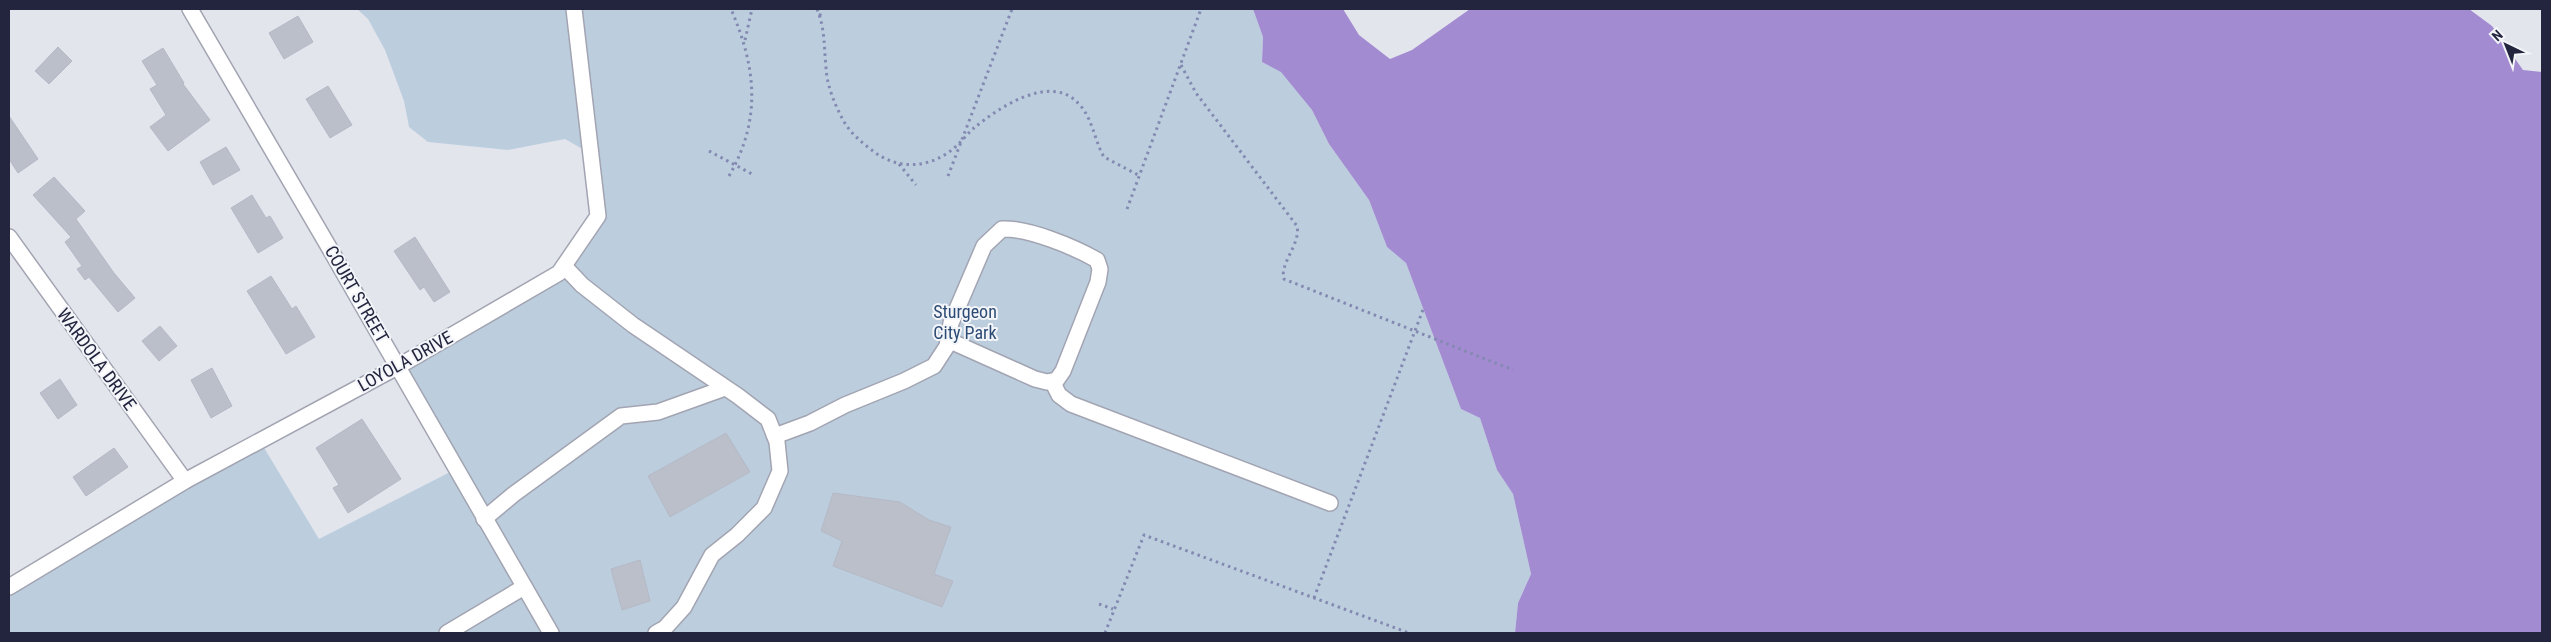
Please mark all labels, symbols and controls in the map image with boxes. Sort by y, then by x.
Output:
north arrow [2481,20,2531,70]
text: N [2489,27,2506,44]
street label: COURT STREET [321,242,393,346]
park label: Sturgeon City Park [933,301,997,343]
street label: WARDOLA DRIVE [53,304,141,414]
street label: LOYOLA DRIVE [354,326,456,396]

